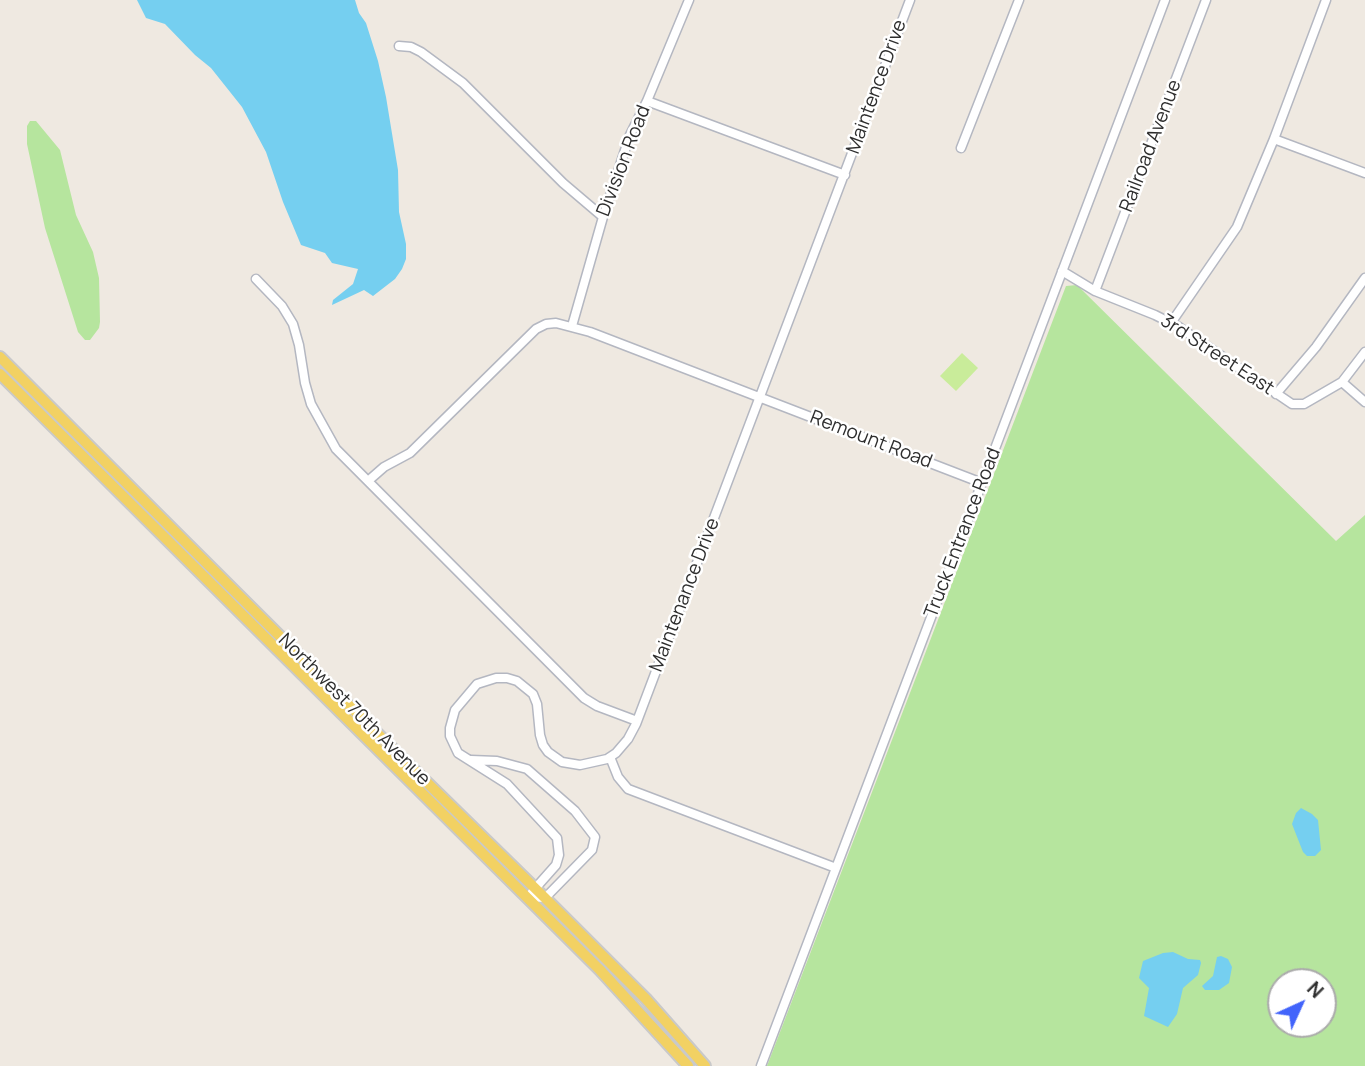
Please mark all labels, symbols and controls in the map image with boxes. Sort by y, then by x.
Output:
street label: Maintence Drive [842,17,912,157]
street label: Railroad Avenue [1115,77,1187,215]
street label: Division Road [592,102,656,220]
street label: 3rd Street East [1156,310,1278,400]
street label: Remount Road [807,406,935,474]
street label: Truck Entrance Road [920,445,1006,621]
street label: Maintenance Drive [645,515,725,675]
street label: Northwest 70th Avenue [273,629,435,791]
north arrow [1267,968,1337,1038]
text: N [1301,976,1329,1004]

